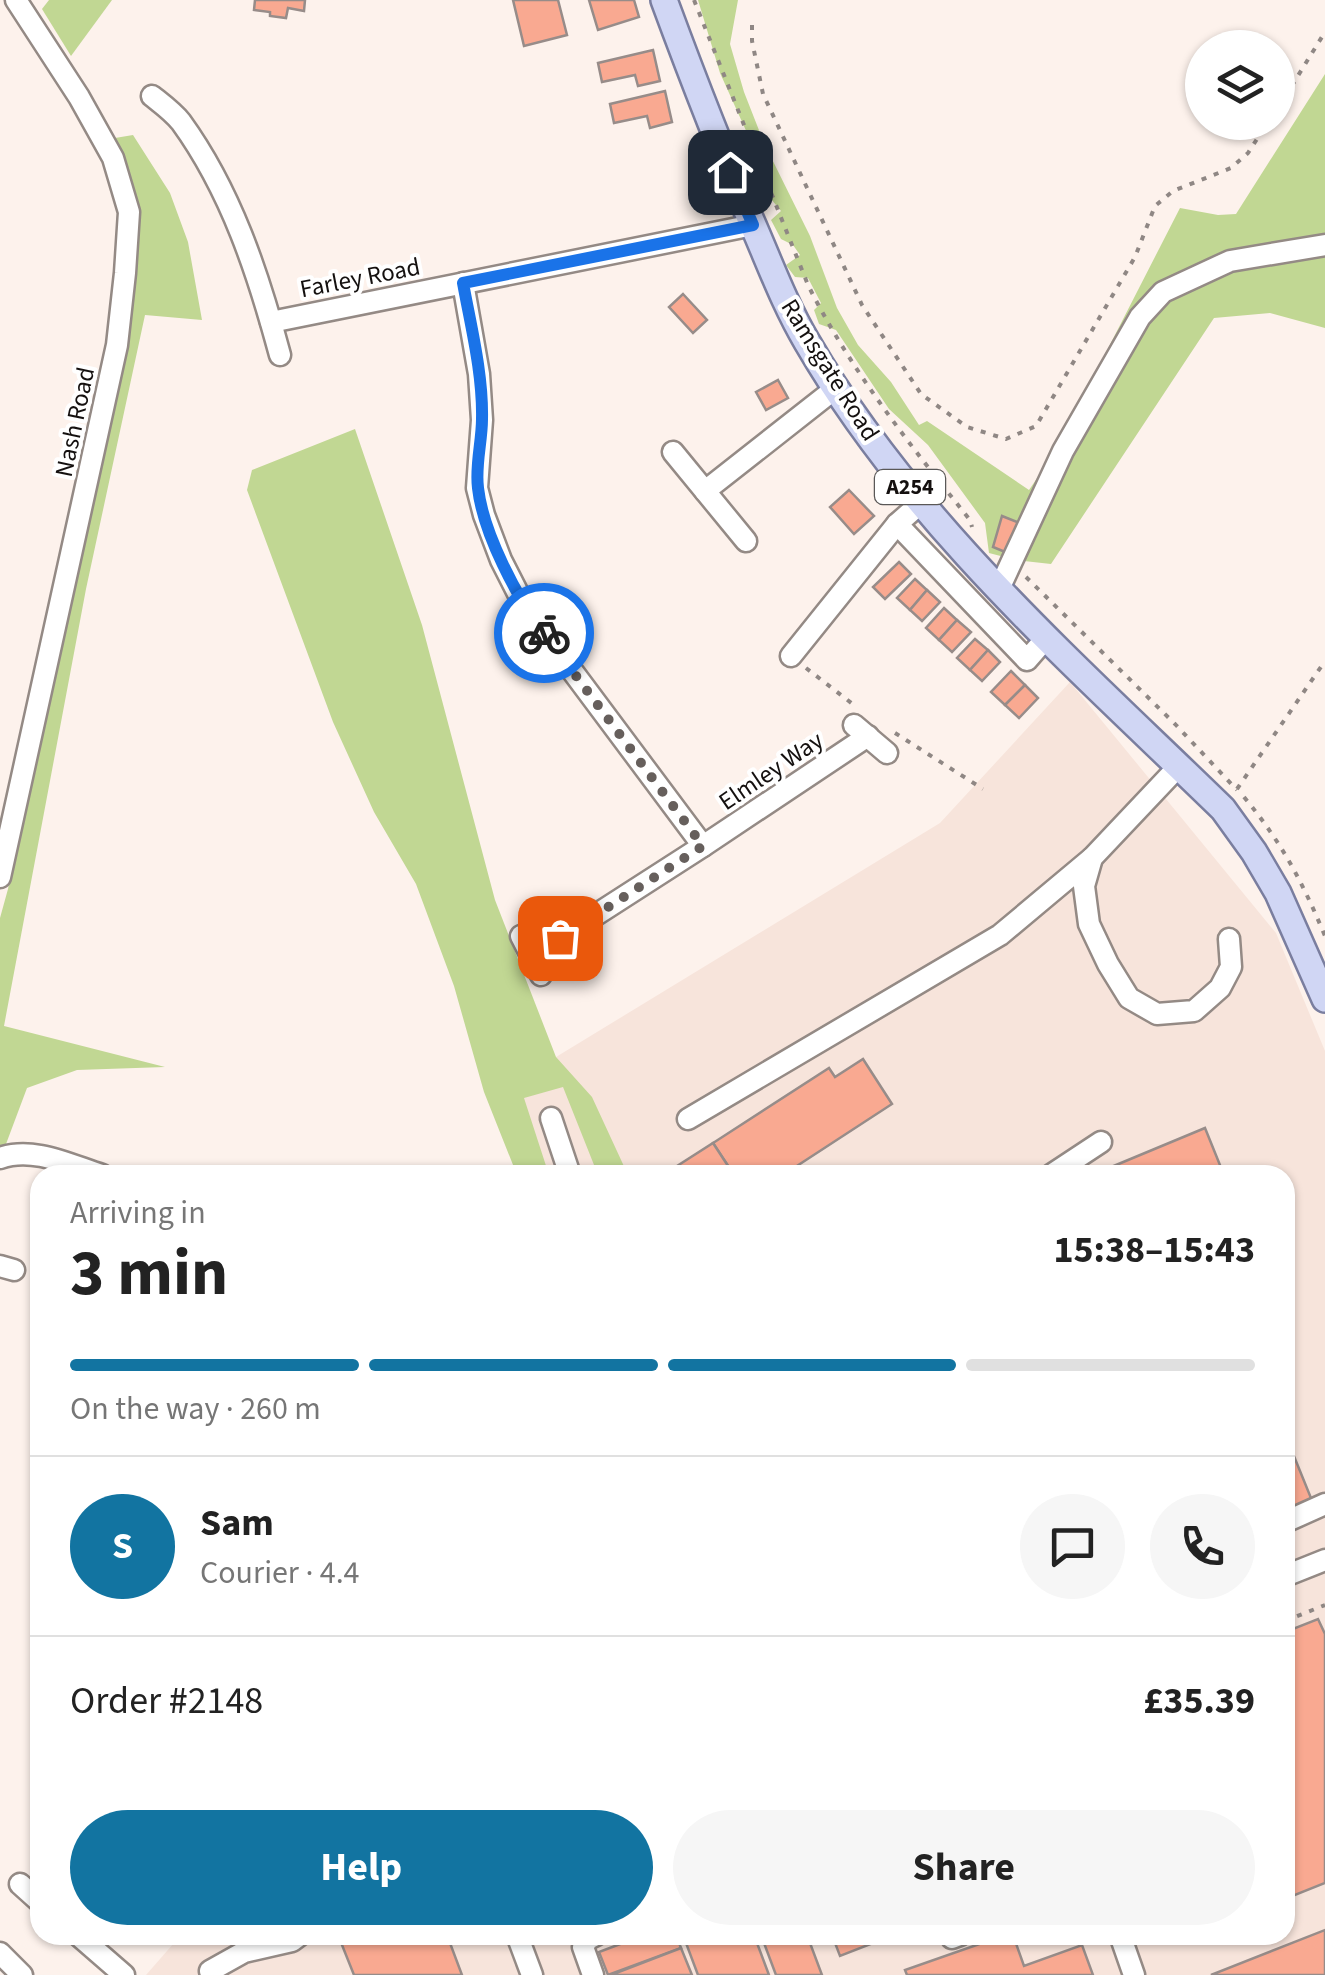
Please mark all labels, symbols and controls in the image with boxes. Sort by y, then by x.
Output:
map controls [1185,30,1295,140]
button: layers [1185,30,1295,140]
pin [688,130,773,215]
icon: home [703,145,758,200]
street label: Farley Road [297,249,423,307]
street label: Ramsgate Road [772,292,888,448]
street label: Nash Road [46,364,104,480]
road number: A254 [875,470,945,504]
courier [494,583,594,683]
icon: bike [517,606,572,661]
street label: Elmley Way [711,723,831,819]
pin [518,896,603,981]
icon: bag [533,911,588,966]
text: Arriving in [70,1190,206,1236]
text: 15:38–15:43 [1053,1223,1255,1277]
text: 3 min [70,1227,228,1320]
text: On the way · 260 m [70,1386,321,1432]
button: chat [1020,1494,1125,1599]
button: phone [1150,1494,1255,1599]
text: Sam [200,1496,274,1550]
text: S [112,1519,133,1573]
text: Courier · 4.4 [200,1550,360,1596]
text: Order #2148 [70,1674,263,1728]
text: £35.39 [1143,1674,1255,1728]
button: Help [70,1810,653,1925]
button: Share [673,1810,1255,1925]

